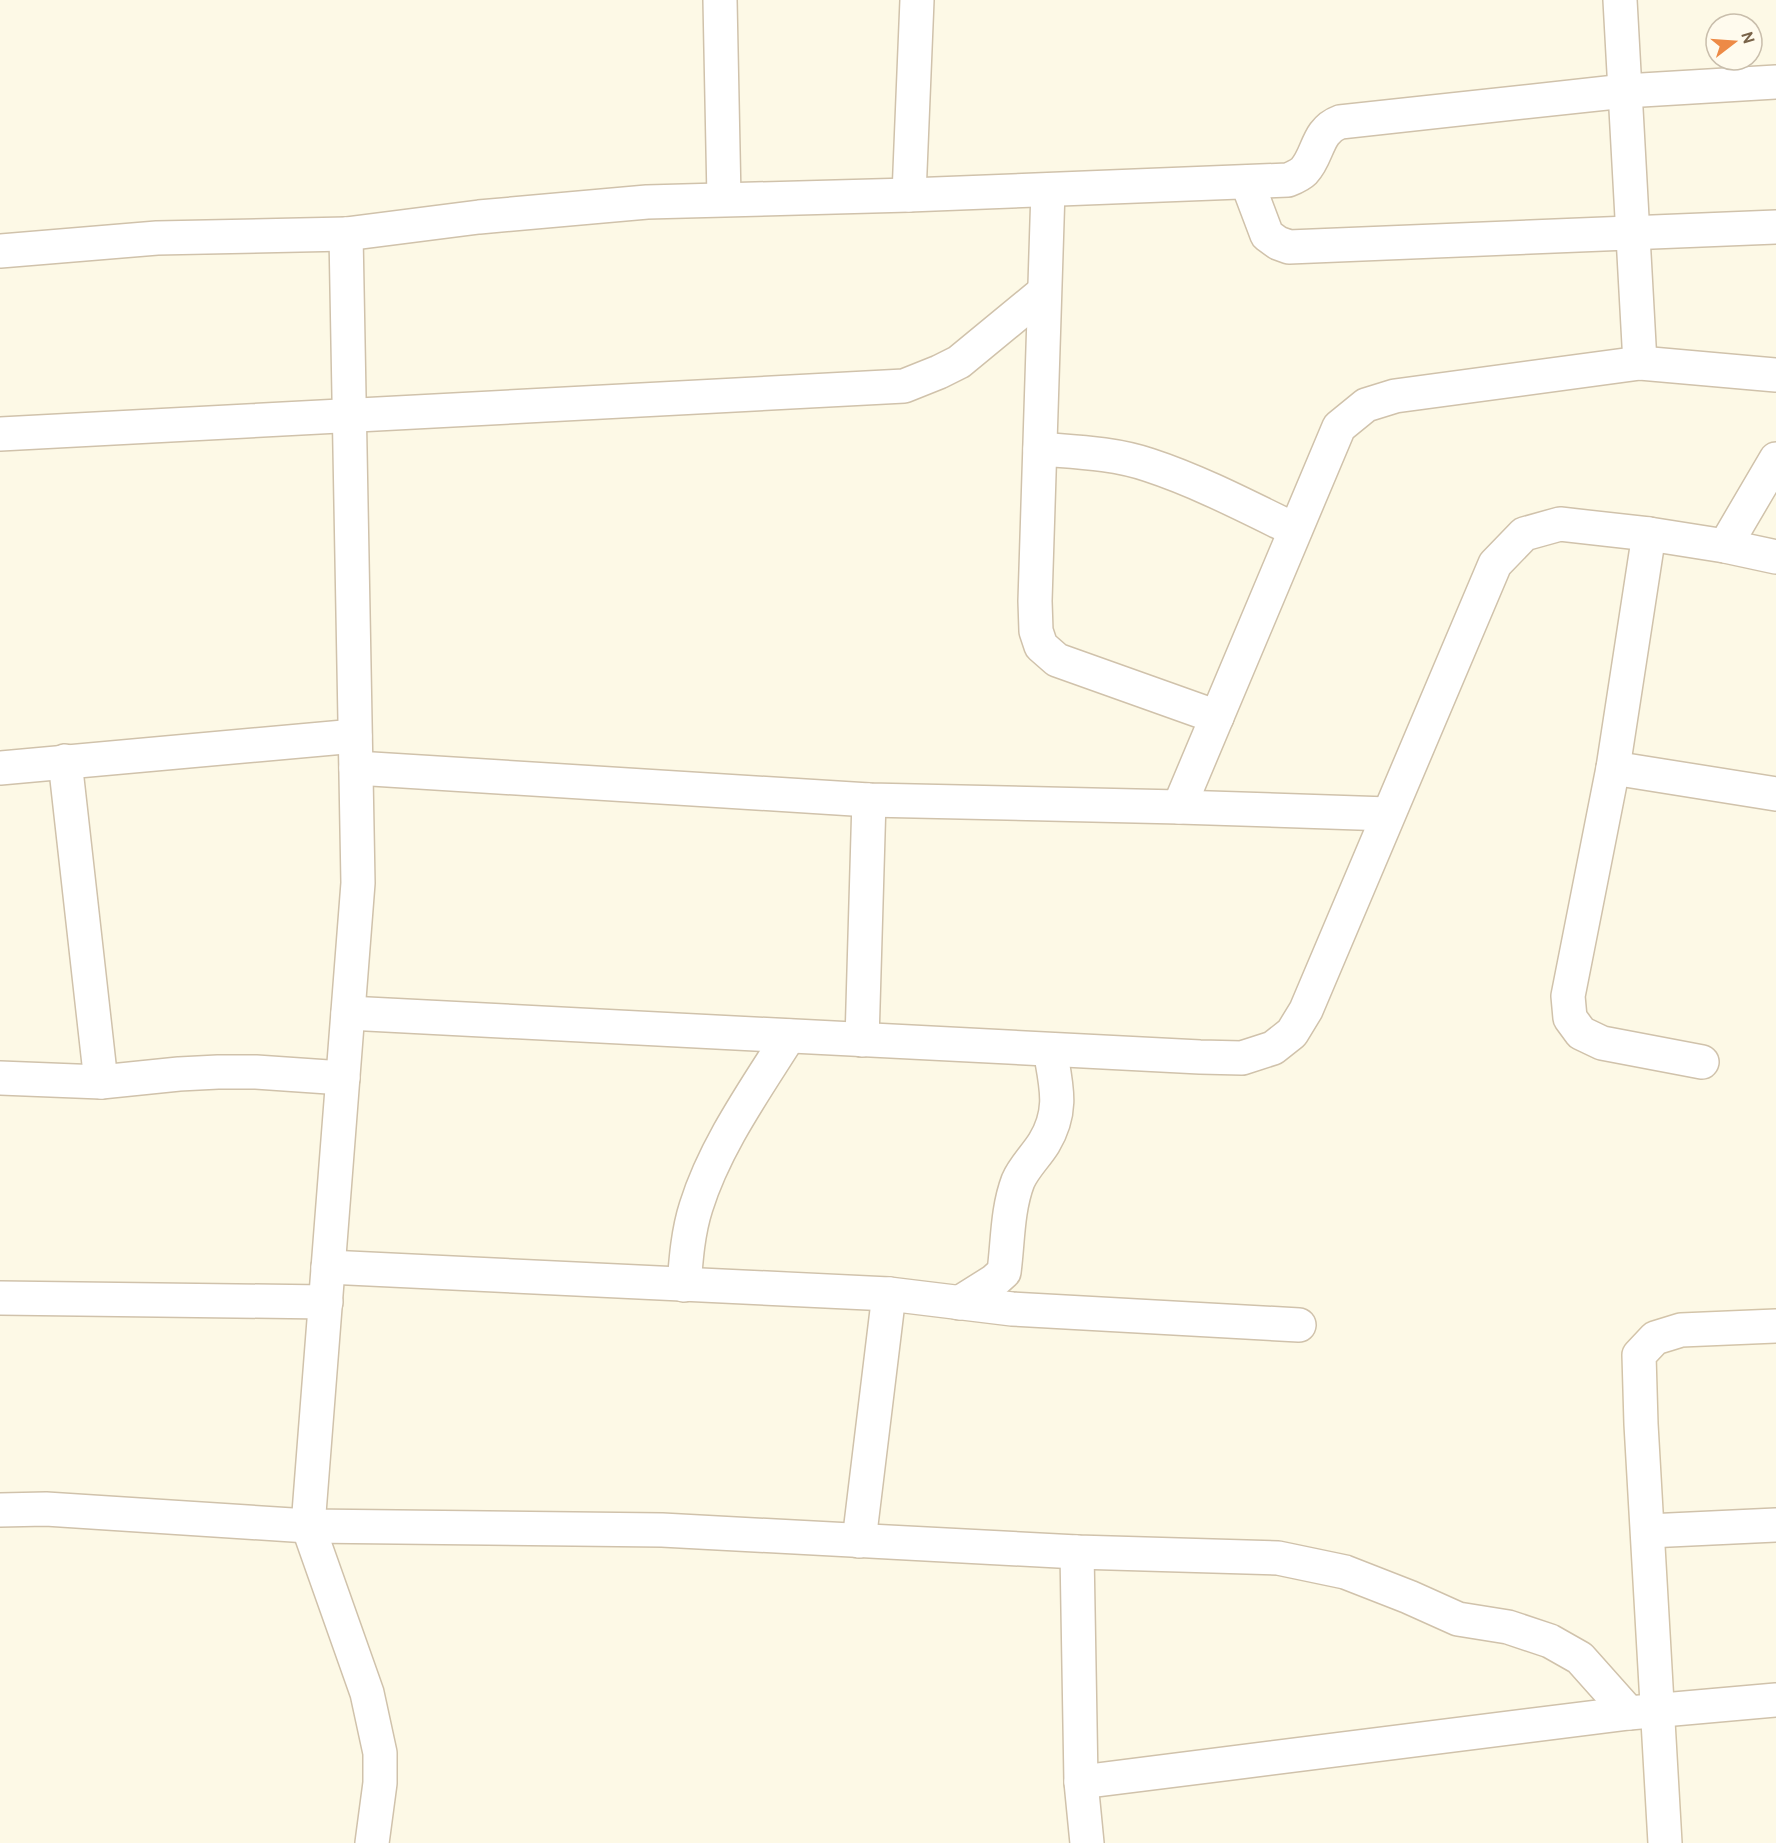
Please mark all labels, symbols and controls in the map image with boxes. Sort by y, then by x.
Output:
north arrow [1704,12,1764,72]
text: N [1735,30,1758,47]

